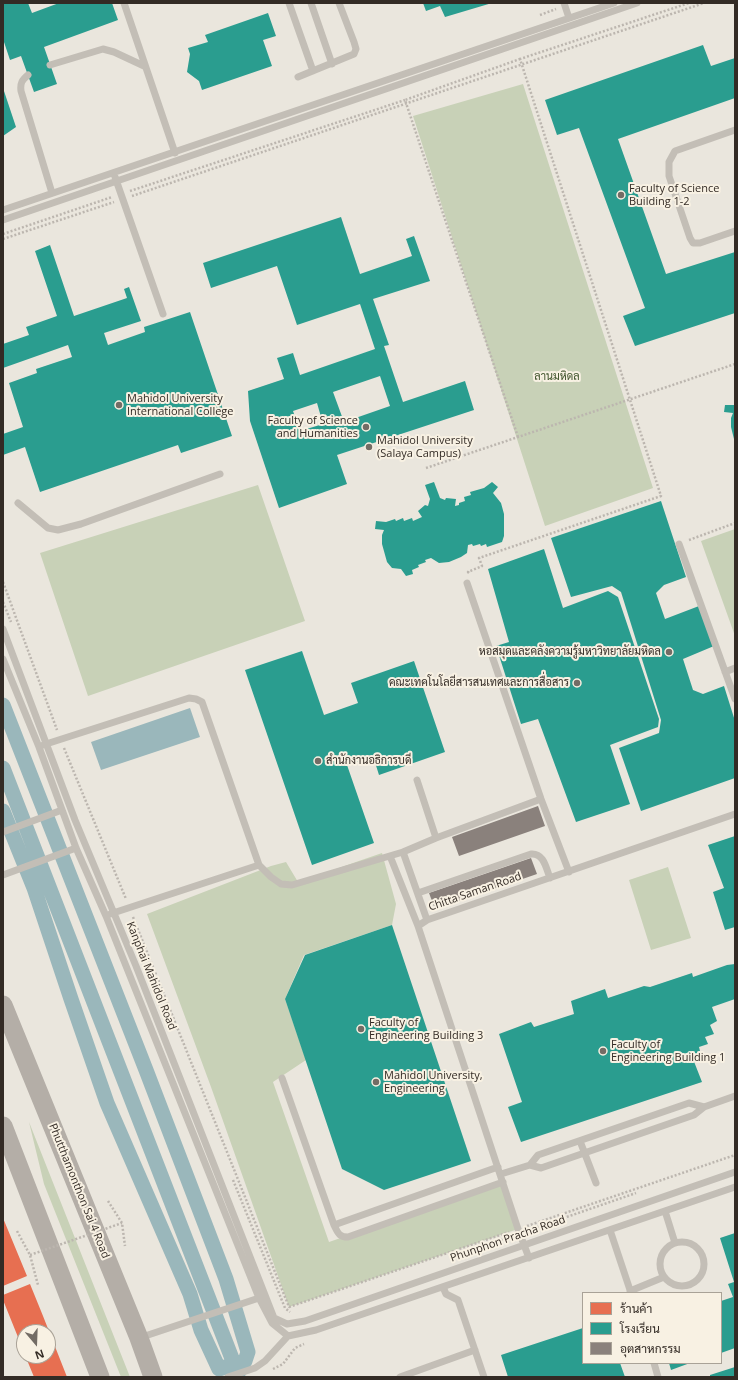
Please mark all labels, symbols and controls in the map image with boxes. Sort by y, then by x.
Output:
place label: Faculty of Science Building 1-2 [629,182,719,208]
marker: Faculty of Science Building 1-2 [616,190,626,200]
park label: ลานมหิดล [534,370,580,384]
place label: Mahidol University International College [127,392,234,418]
marker: Mahidol University International College [114,400,124,410]
place label: Faculty of Science and Humanities [268,414,358,440]
marker: Faculty of Science and Humanities [361,422,371,432]
place label: Mahidol University (Salaya Campus) [377,434,473,460]
marker: Mahidol University (Salaya Campus) [364,442,374,452]
place label: หอสมุดและคลังความรู้มหาวิทยาลัยมหิดล [479,645,661,659]
marker: หอสมุดและคลังความรู้มหาวิทยาลัยมหิดล [664,647,674,657]
place label: คณะเทคโนโลยีสารสนเทศและการสื่อสาร [389,676,569,690]
marker: คณะเทคโนโลยีสารสนเทศและการสื่อสาร [572,678,582,688]
place label: สำนักงานอธิการบดี [326,754,411,768]
marker: สำนักงานอธิการบดี [313,756,323,766]
street label: Chitta Saman Road [427,870,523,914]
street label: Kanphai Mahidol Road [123,920,179,1032]
place label: Faculty of Engineering Building 3 [369,1016,483,1042]
marker: Faculty of Engineering Building 3 [356,1024,366,1034]
place label: Faculty of Engineering Building 1 [611,1038,725,1064]
marker: Faculty of Engineering Building 1 [598,1046,608,1056]
place label: Mahidol University, Engineering [384,1069,483,1095]
marker: Mahidol University, Engineering [371,1077,381,1087]
street label: Phutthamonthon Sai 4 Road [46,1122,112,1260]
street label: Phunphon Pracha Road [449,1213,567,1265]
legend [582,1292,722,1364]
text: ร้านค้า [620,1300,652,1317]
text: โรงเรียน [620,1320,660,1337]
north arrow [16,1324,56,1364]
text: อุตสาหกรรม [620,1340,681,1357]
text: N [33,1346,46,1363]

